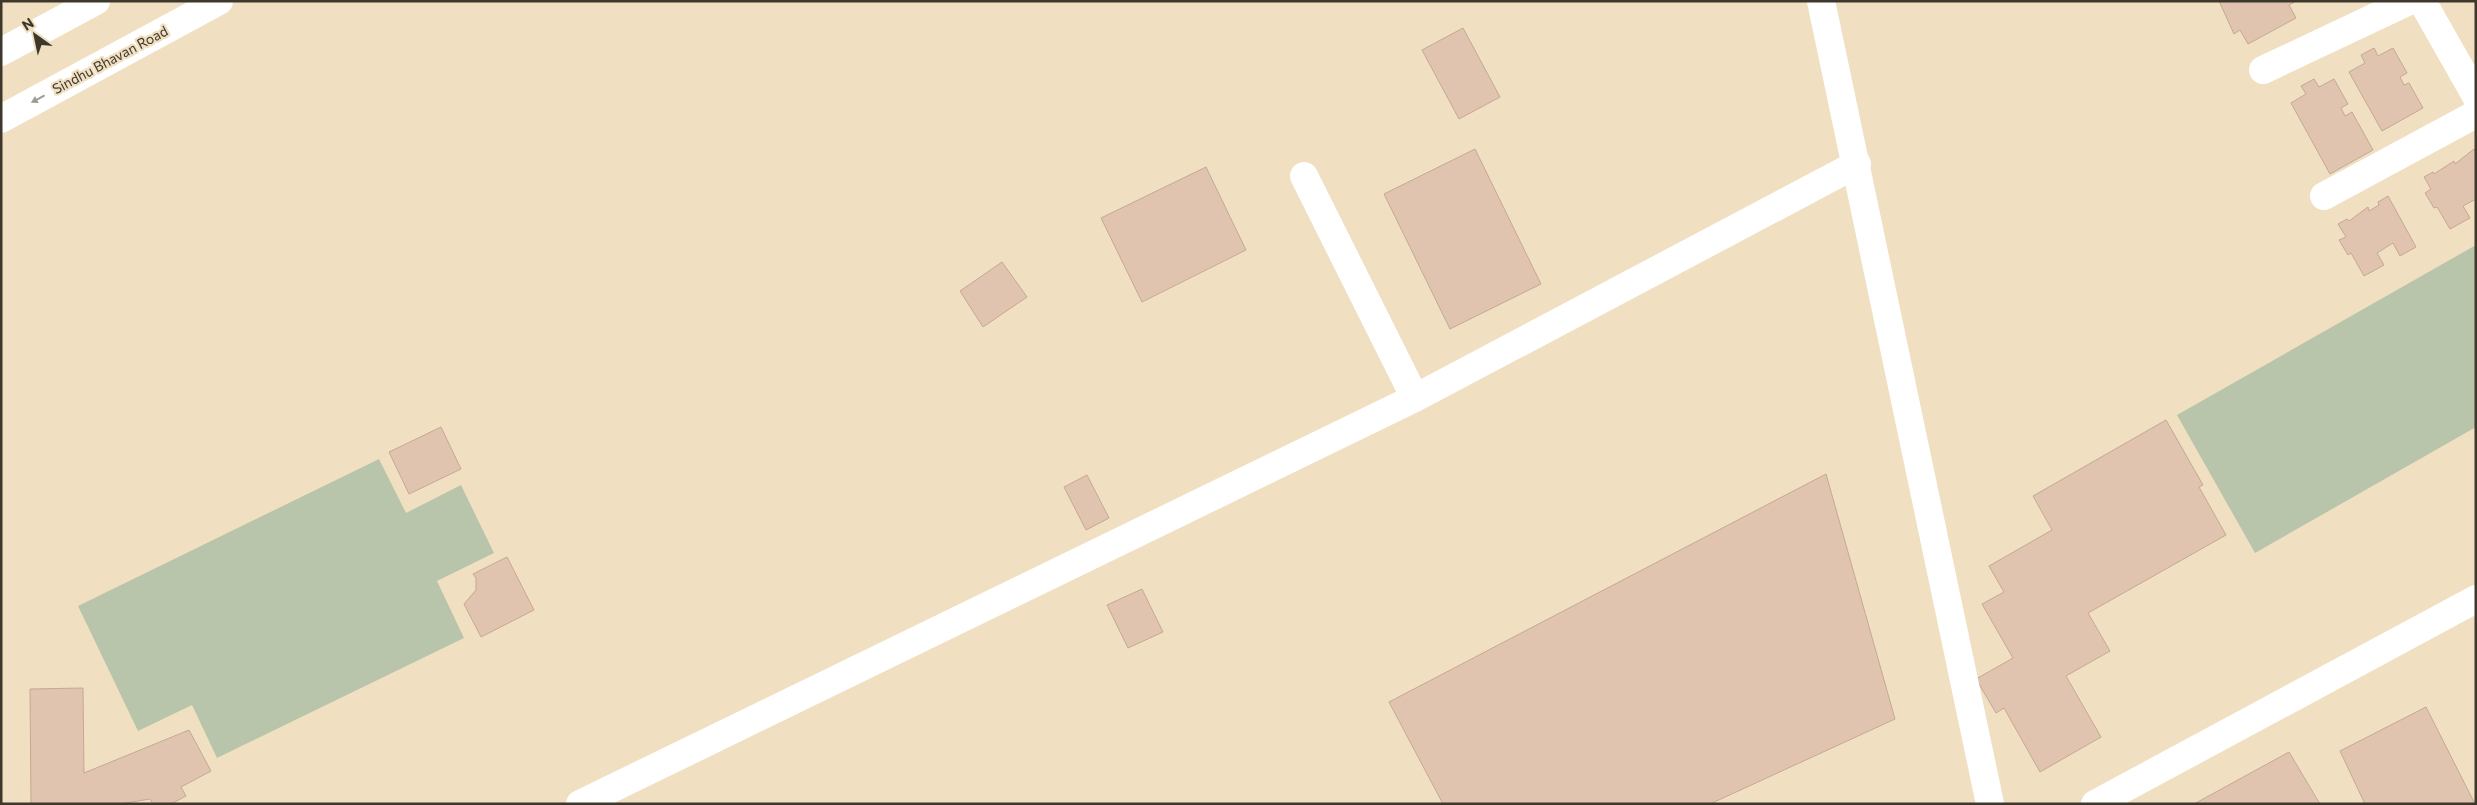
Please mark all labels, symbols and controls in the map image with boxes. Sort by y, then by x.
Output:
north arrow [10,10,60,60]
text: N [19,14,37,34]
street label: Sindhu Bhavan Road [49,22,170,97]
one-way arrow [30,95,45,103]

